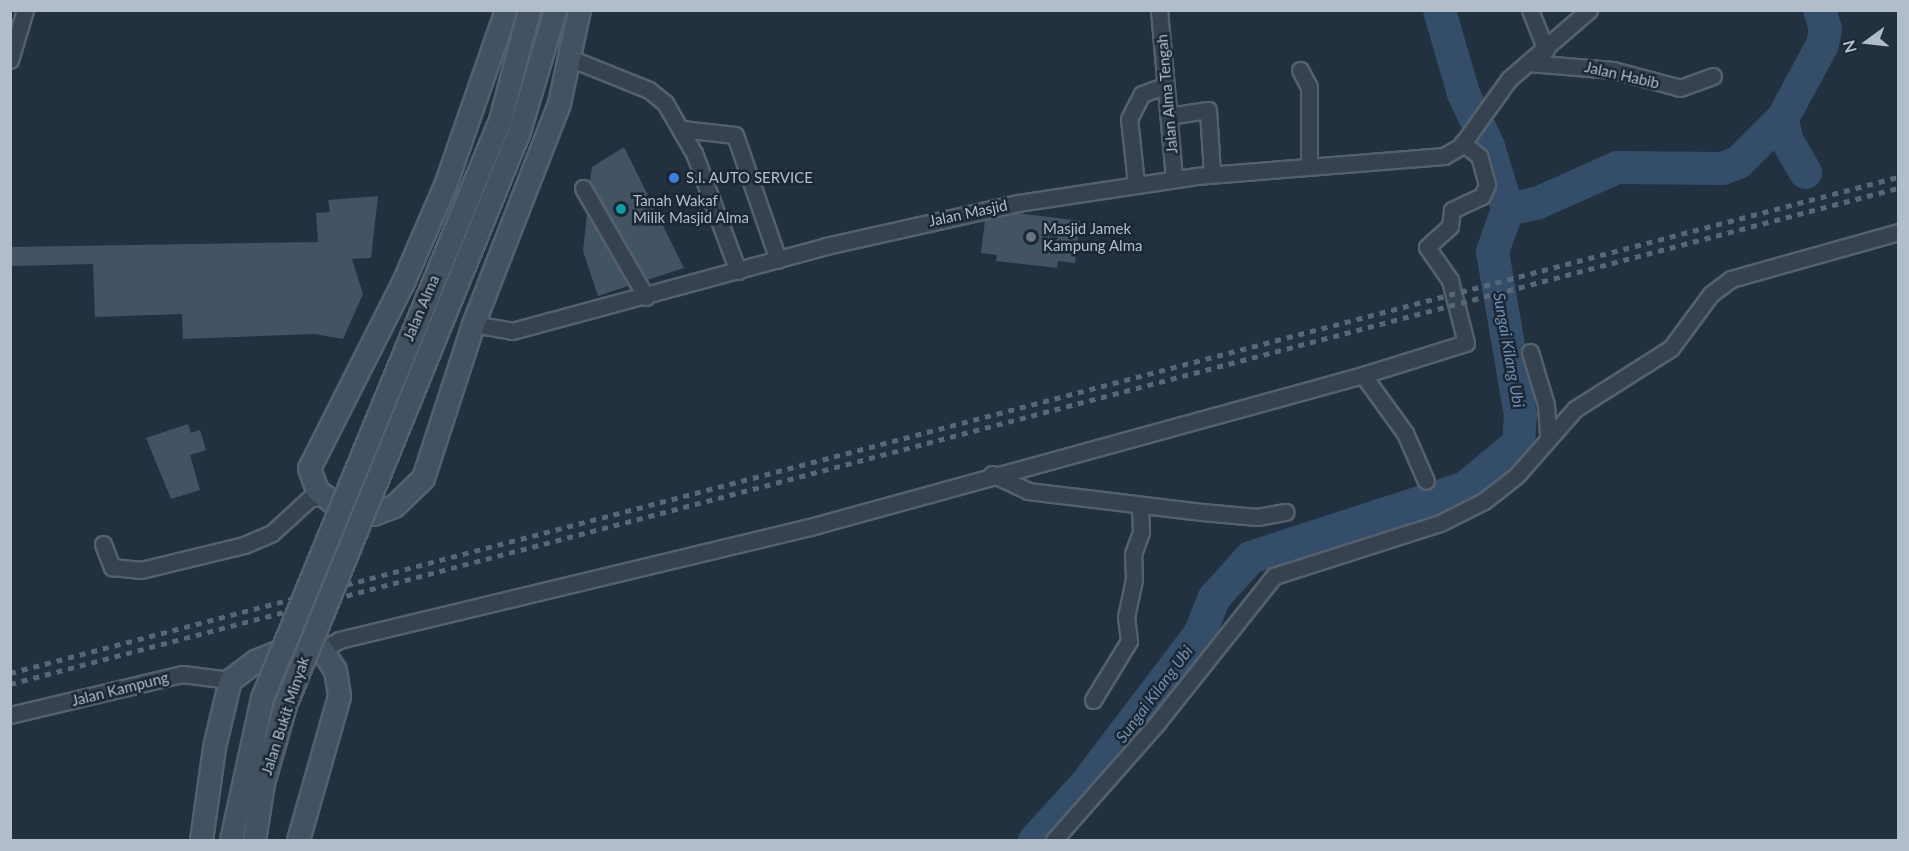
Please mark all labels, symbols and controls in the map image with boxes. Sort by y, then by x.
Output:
north arrow [1837,12,1897,72]
street label: Jalan Alma Tengah [1153,33,1181,155]
text: N [1838,38,1860,55]
street label: Jalan Habib [1583,58,1661,92]
place label: S.I. AUTO SERVICE [686,169,813,187]
marker: S.I. AUTO SERVICE [667,171,681,185]
place label: Tanah Wakaf Milik Masjid Alma [633,191,750,226]
street label: Jalan Masjid [927,196,1009,230]
marker: Tanah Wakaf Milik Masjid Alma [614,202,628,216]
place label: Masjid Jamek Kampung Alma [1043,219,1143,254]
marker: Masjid Jamek Kampung Alma [1024,230,1038,244]
street label: Jalan Alma [399,272,443,344]
water label: Sungai Kilang Ubi [1489,291,1529,409]
water label: Sungai Kilang Ubi [1111,642,1197,746]
street label: Jalan Bukit Minyak [257,655,313,777]
street label: Jalan Kampung [70,668,170,710]

